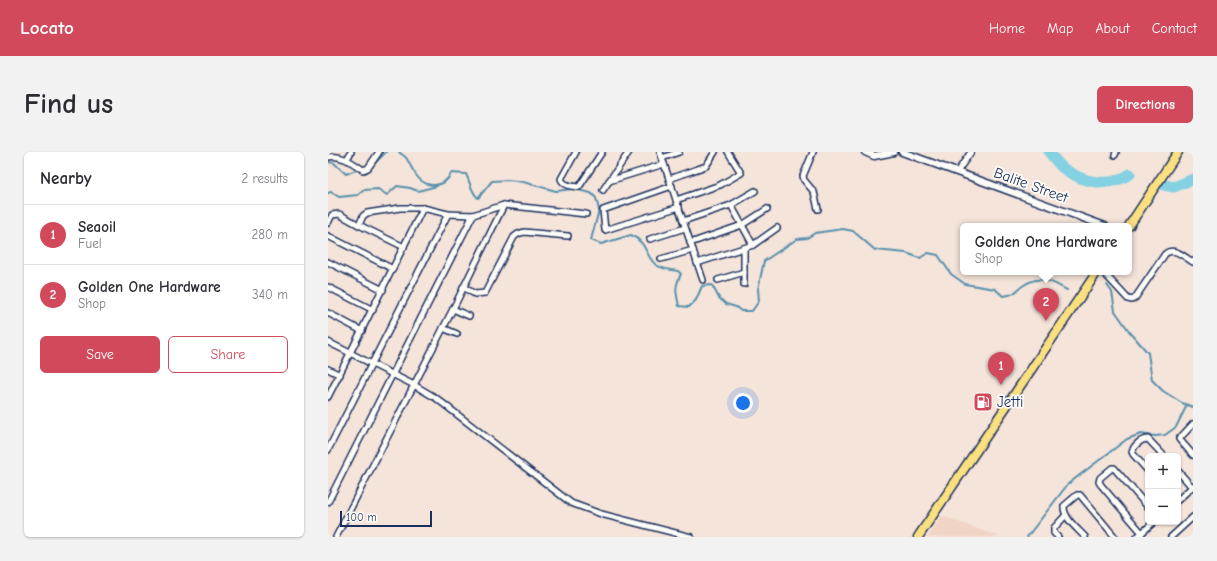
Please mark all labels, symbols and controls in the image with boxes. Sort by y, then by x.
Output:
text: Locato [20,17,74,39]
text: Home [989,20,1025,37]
text: Map [1047,20,1073,37]
text: About [1095,20,1130,37]
text: Contact [1152,20,1197,37]
button: Directions [1097,86,1193,123]
text: Find us [24,88,113,120]
street label: Balite Street [991,163,1071,207]
text: Nearby [40,169,91,188]
text: 2 results [241,171,288,186]
text: Seaoil [78,218,116,236]
popup [960,223,1132,275]
text: 1 [50,227,56,242]
text: 280 m [251,227,288,242]
text: Golden One Hardware [975,233,1117,251]
text: Fuel [78,236,102,251]
text: Shop [975,251,1003,266]
text: Golden One Hardware [78,278,221,296]
text: 2 [50,287,56,302]
text: 340 m [252,287,288,302]
pin: 2 [1033,288,1059,321]
text: Shop [78,296,106,311]
button: Save [40,336,160,373]
button: Share [168,336,288,373]
pin: 1 [988,352,1014,385]
fuel station icon: Jetti [972,391,994,413]
your location [733,393,753,413]
place label: Jetti [997,393,1023,411]
map controls [1145,453,1181,525]
button: + [1145,453,1181,489]
button: − [1145,489,1181,525]
scale bar [340,509,432,528]
text: 100 m [346,511,377,524]

